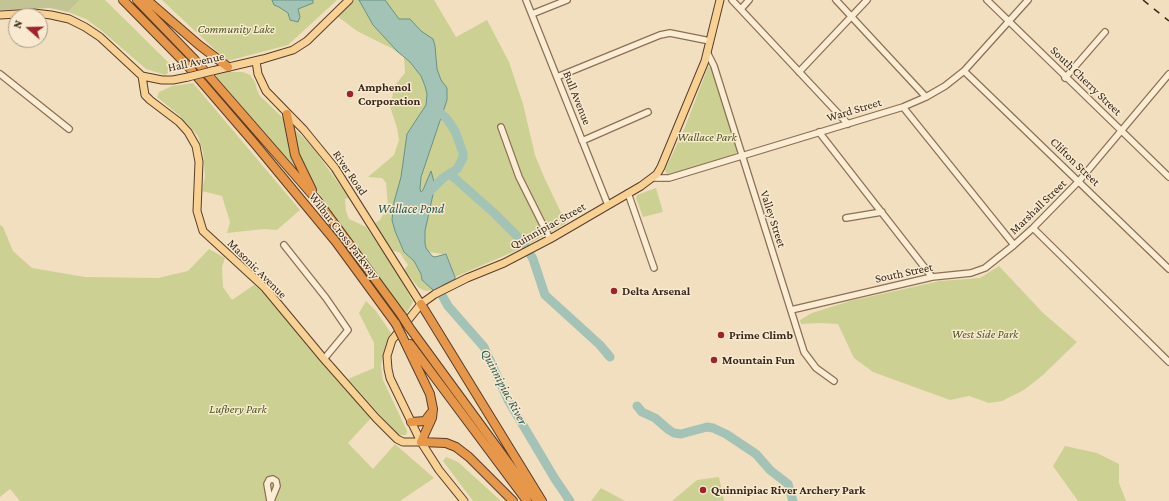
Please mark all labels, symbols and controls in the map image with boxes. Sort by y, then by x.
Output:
north arrow [8,8,48,48]
text: N [11,19,25,30]
park label: Community Lake [197,22,275,36]
street label: South Cherry Street [1047,43,1125,119]
street label: Hall Avenue [166,49,226,75]
street label: Bull Avenue [560,69,594,127]
place label: Amphenol Corporation [358,80,420,108]
marker: Amphenol Corporation [345,89,355,99]
street label: Ward Street [825,95,883,125]
park label: Wallace Park [677,130,737,144]
street label: Clifton Street [1047,135,1103,189]
street label: River Road [330,148,370,198]
street label: Marshall Street [1007,176,1069,238]
street label: Valley Street [757,189,789,249]
street label: Wilbur Cross Parkway [306,190,382,282]
street label: Quinnipiac Street [508,199,588,253]
water label: Wallace Pond [378,201,444,217]
street label: Masonic Avenue [224,236,290,302]
street label: South Street [874,260,934,286]
place label: Delta Arsenal [622,284,690,298]
marker: Delta Arsenal [609,286,619,296]
park label: West Side Park [952,327,1018,341]
place label: Prime Climb [729,328,793,342]
marker: Prime Climb [716,330,726,340]
water label: Quinnipiac River [477,346,531,428]
place label: Mountain Fun [722,353,795,367]
marker: Mountain Fun [709,355,719,365]
park label: Lufbery Park [209,402,267,416]
place label: Quinnipiac River Archery Park [711,483,866,497]
marker: Quinnipiac River Archery Park [698,485,708,495]

